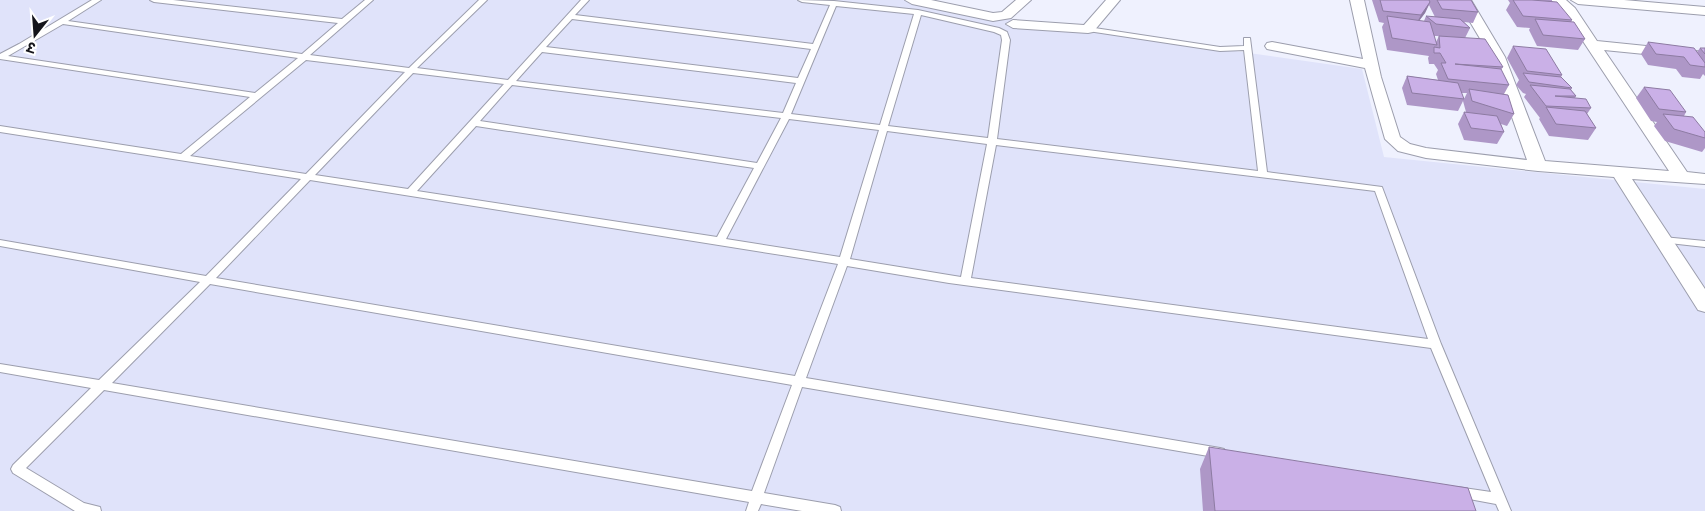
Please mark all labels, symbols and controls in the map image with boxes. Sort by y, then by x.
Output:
north arrow [10,10,60,60]
text: उ [23,36,39,58]

